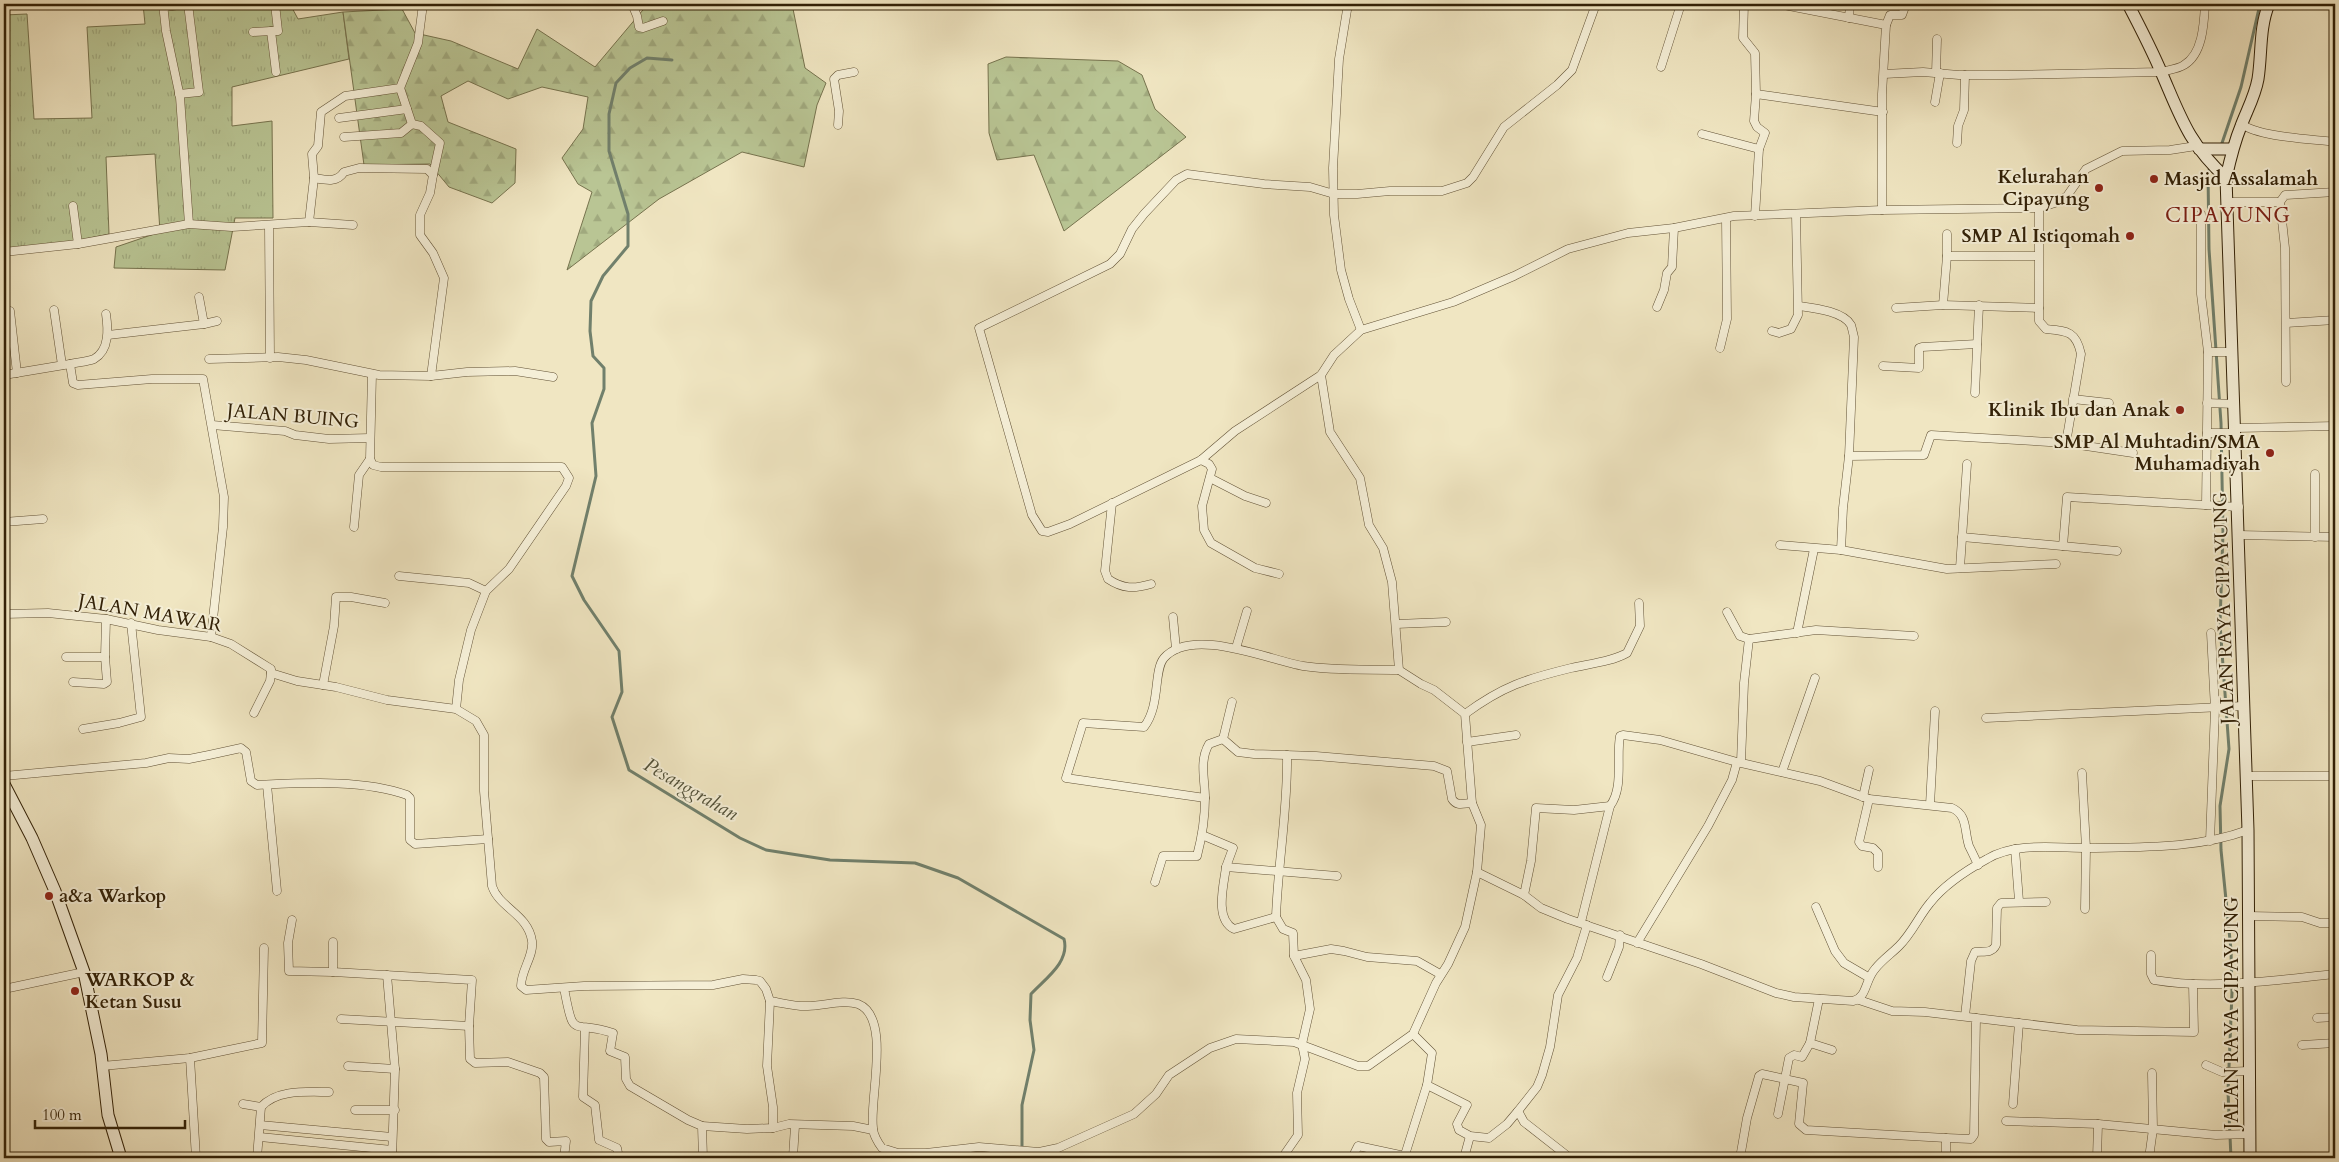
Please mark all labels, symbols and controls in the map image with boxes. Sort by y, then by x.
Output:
place label: Kelurahan Cipayung [1998,164,2090,212]
place label: Masjid Assalamah [2164,166,2318,192]
marker: Masjid Assalamah [2148,173,2160,185]
marker: Kelurahan Cipayung [2093,182,2105,194]
district label: CIPAYUNG [2165,201,2291,230]
place label: SMP Al Istiqomah [1962,223,2120,249]
marker: SMP Al Istiqomah [2124,230,2136,242]
street label: JALAN BUING [223,397,360,435]
place label: Klinik Ibu dan Anak [1988,397,2170,423]
marker: Klinik Ibu dan Anak [2174,404,2186,416]
place label: SMP Al Muhtadin/SMA Muhamadiyah [2054,429,2261,477]
marker: SMP Al Muhtadin/SMA Muhamadiyah [2264,447,2276,459]
street label: JALAN RAYA CIPAYUNG [2207,491,2241,728]
street label: JALAN MAWAR [73,587,225,639]
water label: Pesanggrahan [639,751,743,827]
place label: a&a Warkop [59,883,166,909]
marker: a&a Warkop [43,890,55,902]
street label: JALAN RAYA CIPAYUNG [2219,897,2245,1132]
place label: WARKOP & Ketan Susu [84,967,195,1015]
marker: WARKOP & Ketan Susu [69,985,81,997]
scale bar [35,1097,185,1129]
text: 100 m [42,1105,82,1125]

